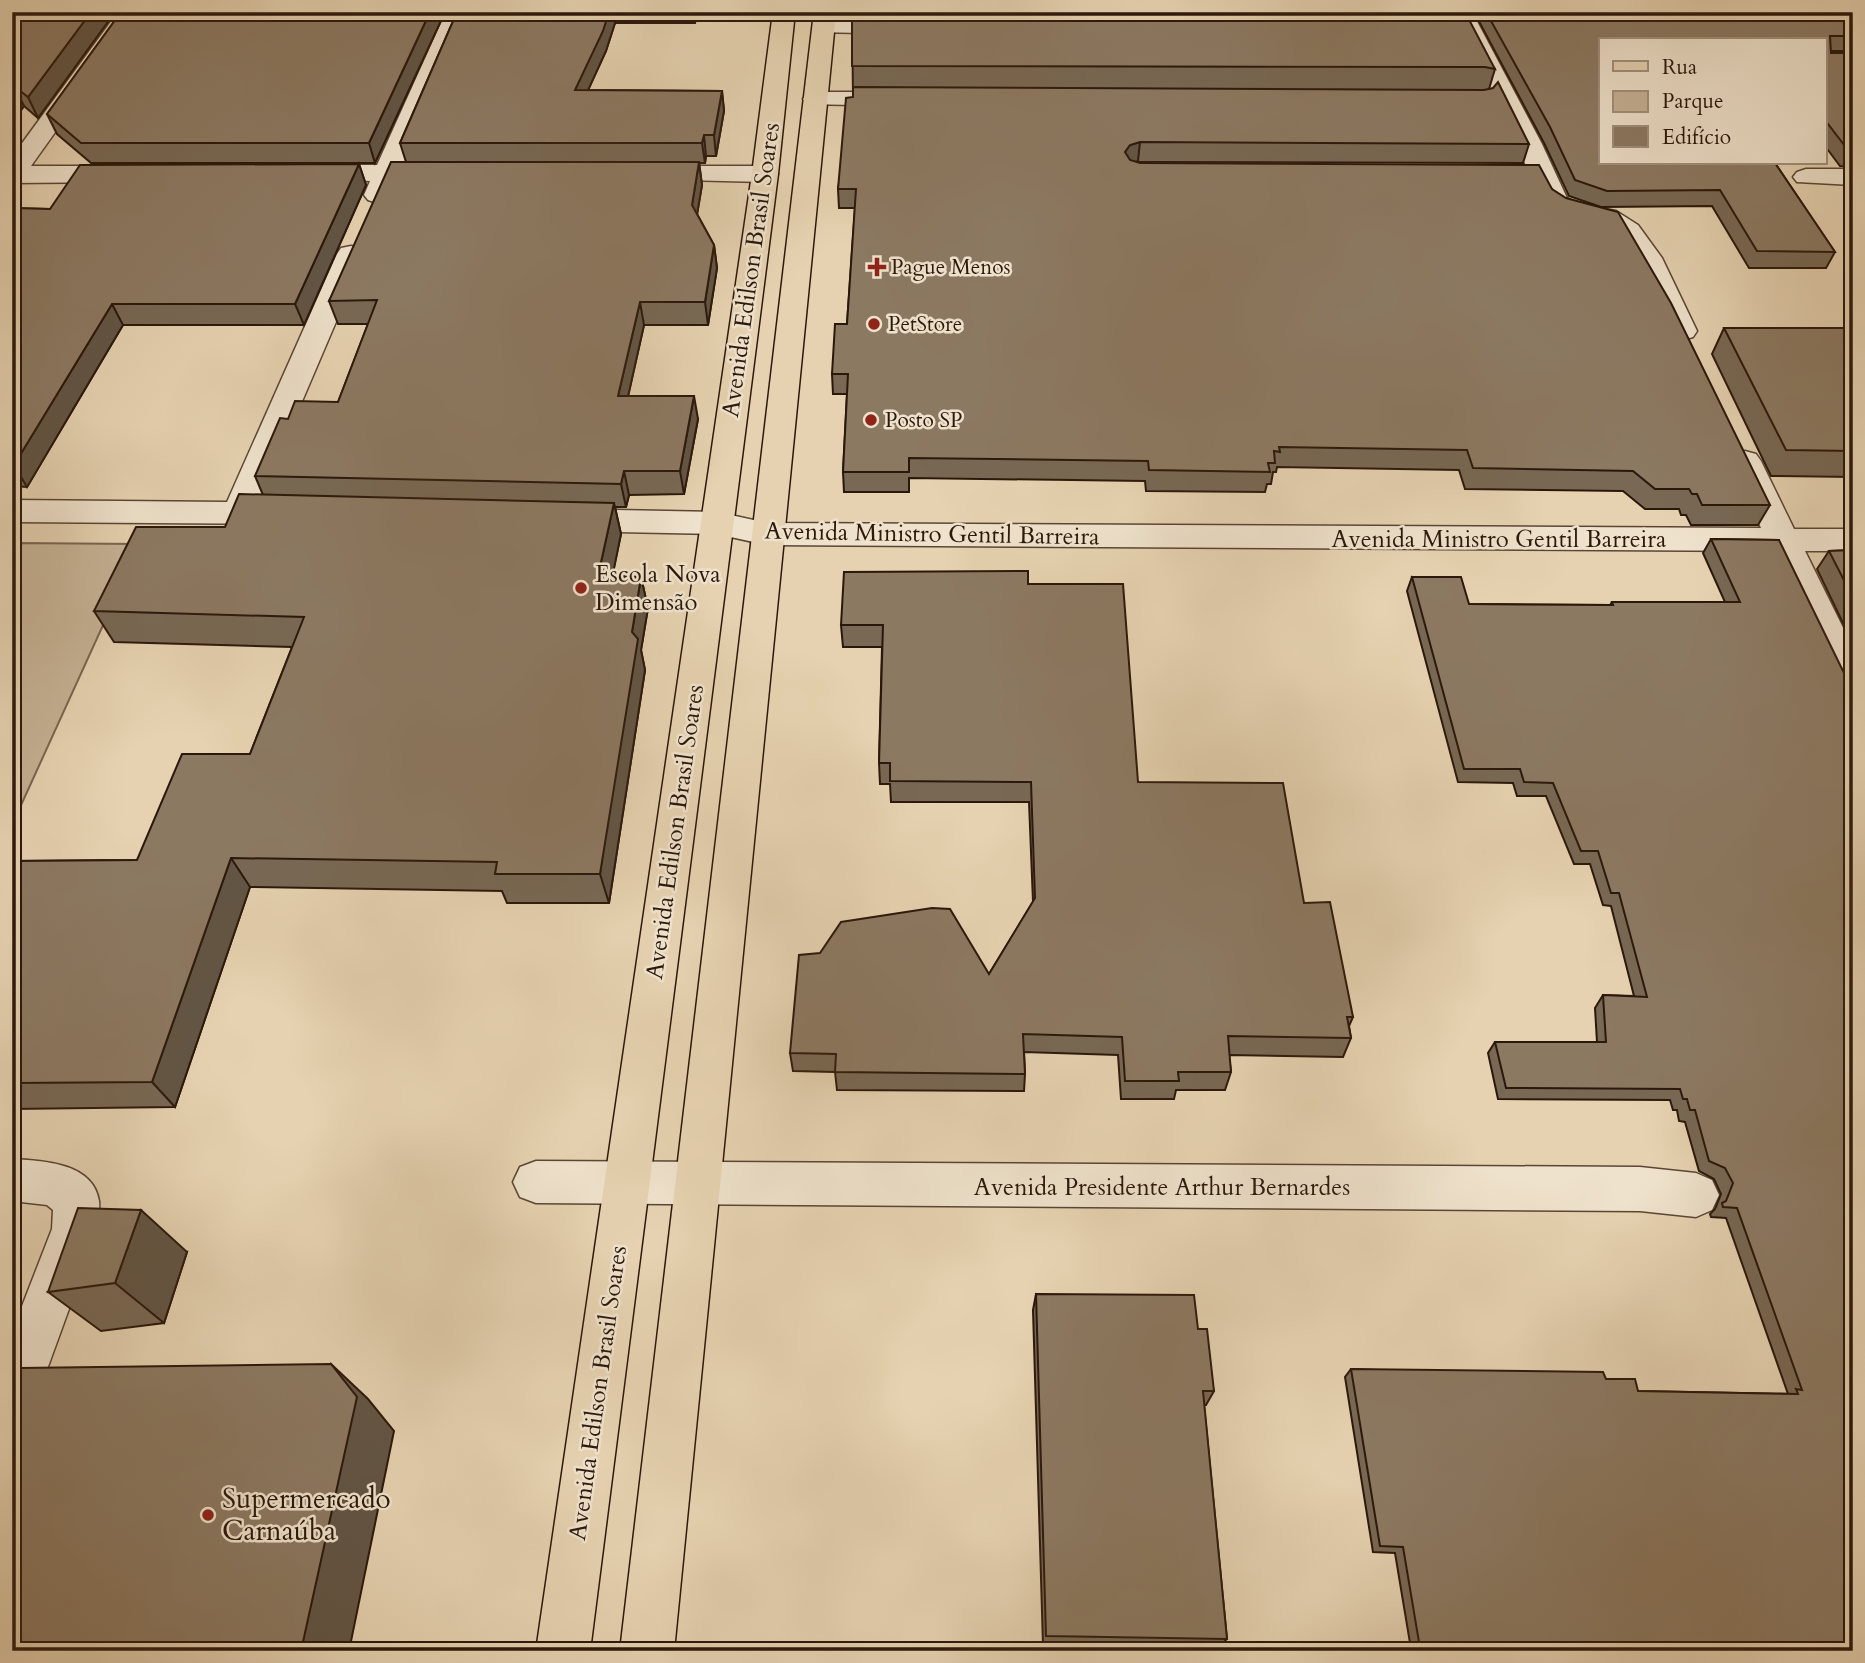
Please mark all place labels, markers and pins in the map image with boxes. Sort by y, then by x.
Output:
place label: Pague Menos [891,253,1011,282]
marker: Pague Menos [869,259,885,275]
place label: PetStore [888,310,962,339]
marker: PetStore [866,316,882,332]
place label: Posto SP [885,406,962,435]
marker: Posto SP [863,412,879,428]
place label: Escola Nova Dimensão [595,558,721,619]
marker: Escola Nova Dimensão [573,580,589,596]
place label: Supermercado Carnaúba [222,1480,391,1550]
marker: Supermercado Carnaúba [200,1507,216,1523]

